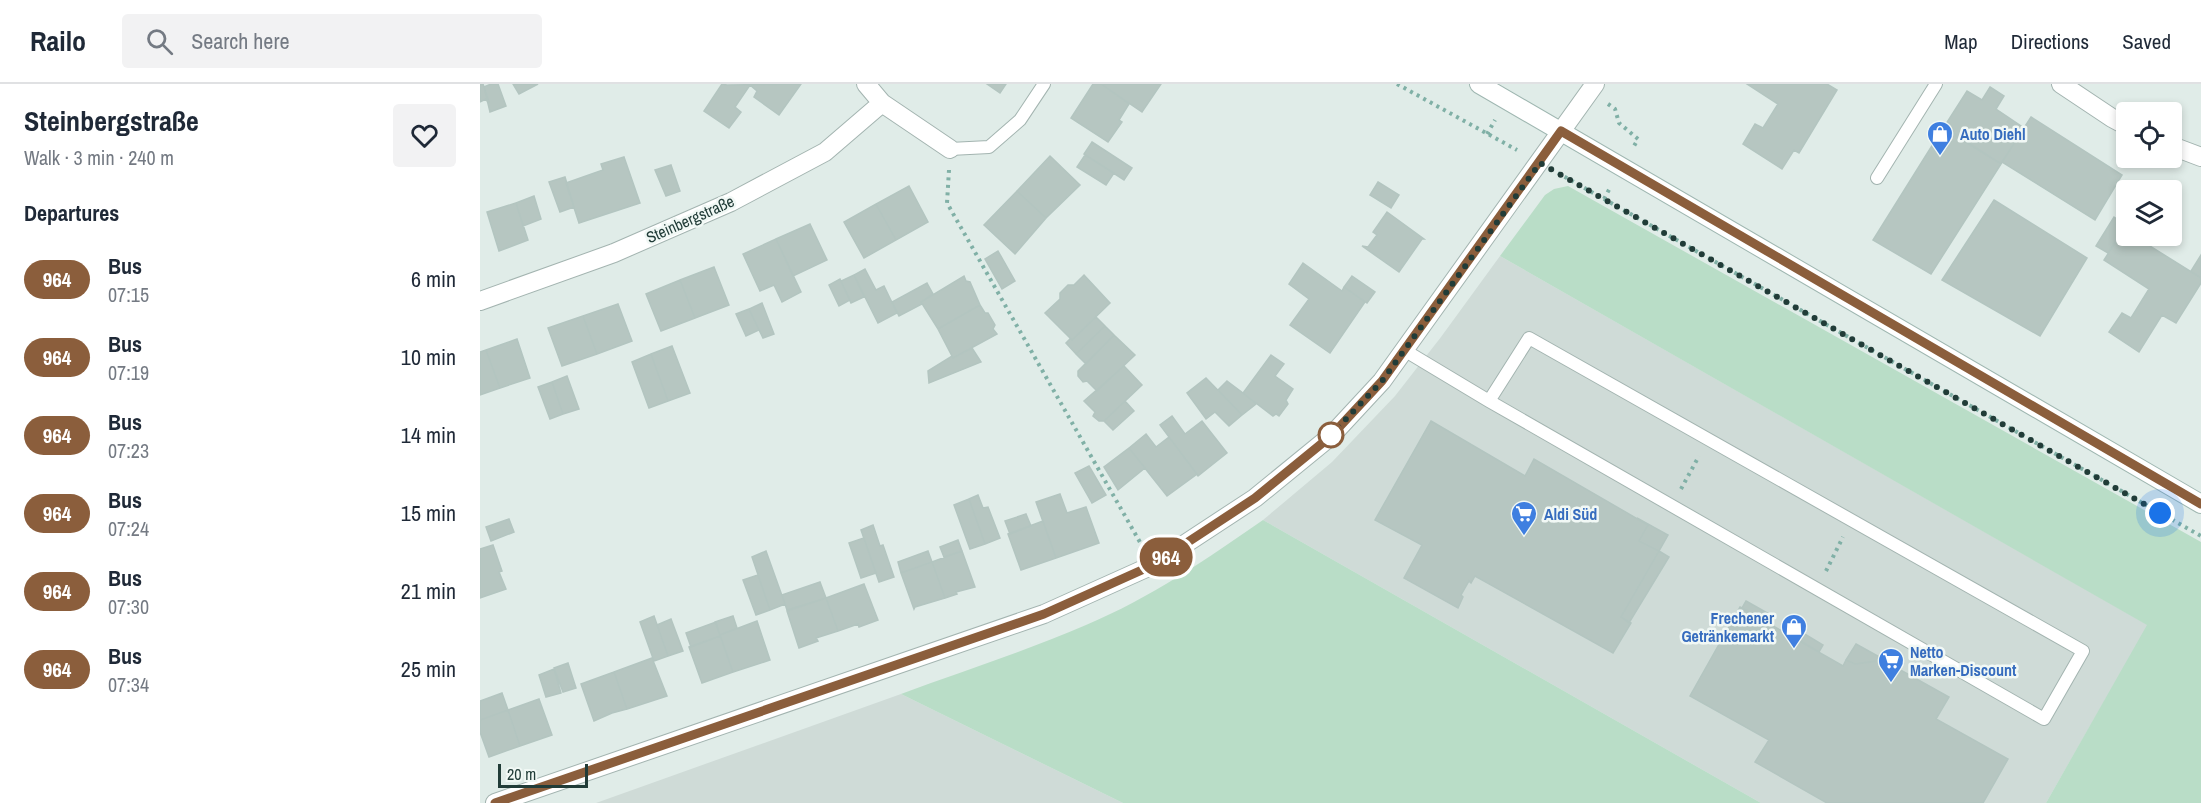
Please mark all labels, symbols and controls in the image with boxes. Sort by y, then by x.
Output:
search box [122,14,542,68]
text: Railo [30,22,86,60]
icon: search [143,25,176,58]
text: Search here [191,26,289,56]
text: Map [1944,27,1978,56]
text: Directions [2011,27,2089,56]
text: Saved [2122,27,2171,56]
text: Steinbergstraße [24,102,199,140]
map controls [2116,102,2182,246]
button: locate [2116,102,2182,168]
button: heart [393,104,456,167]
shop icon: Auto Diehl [1925,119,1955,157]
place label: Auto Diehl [1960,123,2026,145]
text: Walk · 3 min · 240 m [24,144,174,171]
button: layers [2116,180,2182,246]
street label: Steinbergstraße [643,190,737,248]
text: Departures [24,198,119,228]
text: Bus [108,251,142,281]
text: 6 min [411,264,456,294]
text: 964 [43,265,71,294]
text: 07:15 [108,281,149,308]
text: Bus [108,329,142,359]
text: 10 min [401,342,456,372]
text: 964 [43,343,71,372]
text: 07:19 [108,359,149,386]
text: Bus [108,407,142,437]
text: 14 min [401,420,456,450]
text: 964 [43,421,71,450]
unlabelled marker [1318,422,1344,448]
text: 07:23 [108,437,149,464]
text: Bus [108,485,142,515]
text: 15 min [401,498,456,528]
your location [2145,498,2175,528]
text: 964 [43,499,71,528]
supermarket icon: Aldi Süd [1509,499,1539,537]
place label: Aldi Süd [1544,503,1597,525]
text: 07:24 [108,515,149,542]
line badge: 964 [1132,538,1200,576]
text: 964 [1152,543,1180,572]
text: Bus [108,563,142,593]
text: 21 min [401,576,456,606]
text: 964 [43,577,71,606]
text: 07:30 [108,593,149,620]
place label: Frechener Getränkemarkt [1681,607,1775,647]
shop icon: Frechener Getränkemarkt [1779,612,1809,650]
text: Bus [108,641,142,671]
place label: Netto Marken-Discount [1910,641,2017,681]
supermarket icon: Netto Marken-Discount [1876,646,1906,684]
text: 25 min [401,654,456,684]
text: 964 [43,655,71,684]
text: 07:34 [108,671,149,698]
scale bar [498,761,588,788]
text: 20 m [507,763,536,785]

